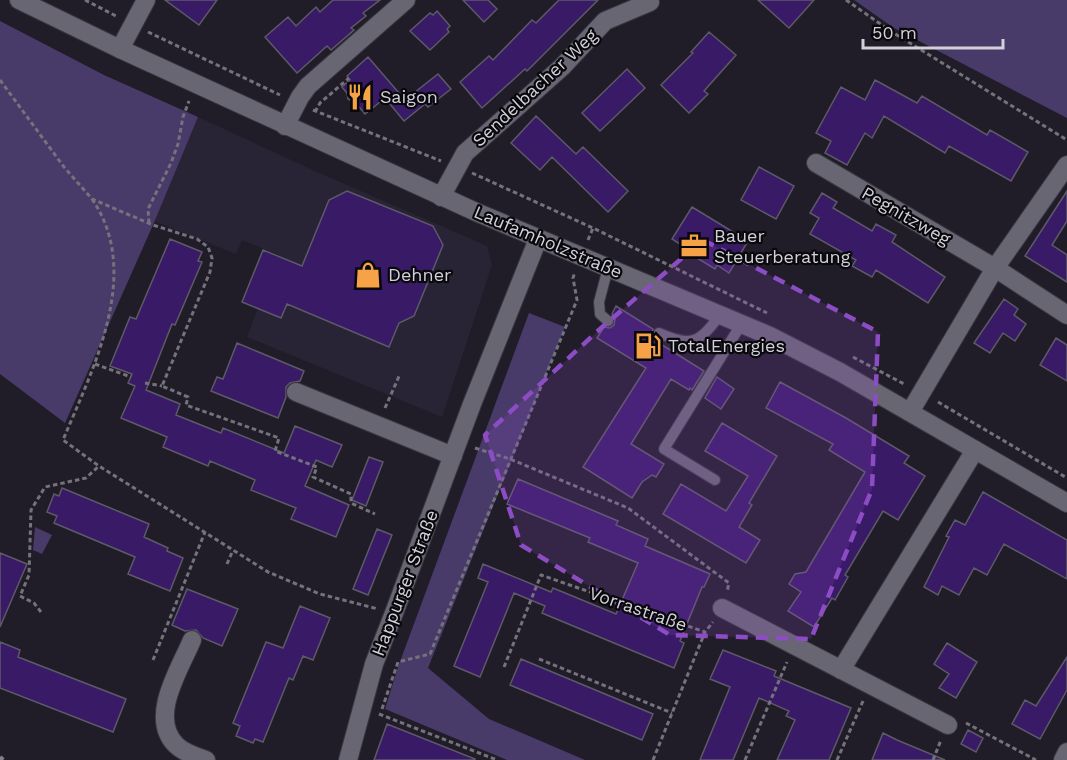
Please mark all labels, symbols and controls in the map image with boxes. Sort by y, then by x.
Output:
scale bar [863,12,1002,50]
text: 50 m [872,22,917,43]
street label: Sendelbacher Weg [468,24,602,151]
restaurant icon: Saigon [345,82,375,112]
place label: Saigon [380,86,438,107]
street label: Pegnitzweg [858,182,955,250]
street label: Laufamholzstraße [471,201,625,282]
place label: Bauer Steuerberatung [714,225,851,267]
office icon: Bauer Steuerberatung [679,231,709,261]
shop icon: Dehner [353,260,383,290]
place label: Dehner [388,264,451,285]
fuel station icon: TotalEnergies [633,331,663,361]
place label: TotalEnergies [668,335,785,356]
street label: Happurger Straße [367,507,442,659]
street label: Vorrastraße [586,582,690,635]

